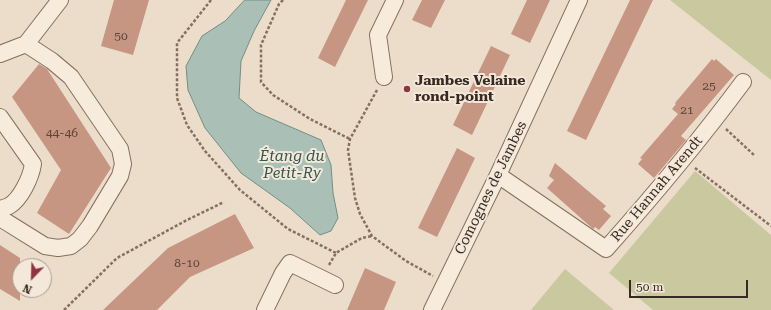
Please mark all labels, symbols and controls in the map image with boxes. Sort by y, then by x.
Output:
house number: 50 [114,29,128,43]
place label: Jambes Velaine rond-point [415,73,526,106]
house number: 25 [702,79,716,93]
marker: Jambes Velaine rond-point [402,84,412,94]
house number: 21 [680,103,694,117]
street label: Comognes de Jambes [451,119,531,257]
house number: 44-46 [46,126,78,140]
street label: Rue Hannah Arendt [608,133,706,245]
water label: Étang du Petit-Ry [260,148,324,183]
house number: 8-10 [174,256,200,270]
north arrow [12,258,52,298]
scale bar [631,272,750,298]
text: 50 m [636,280,663,294]
text: N [21,281,34,296]

